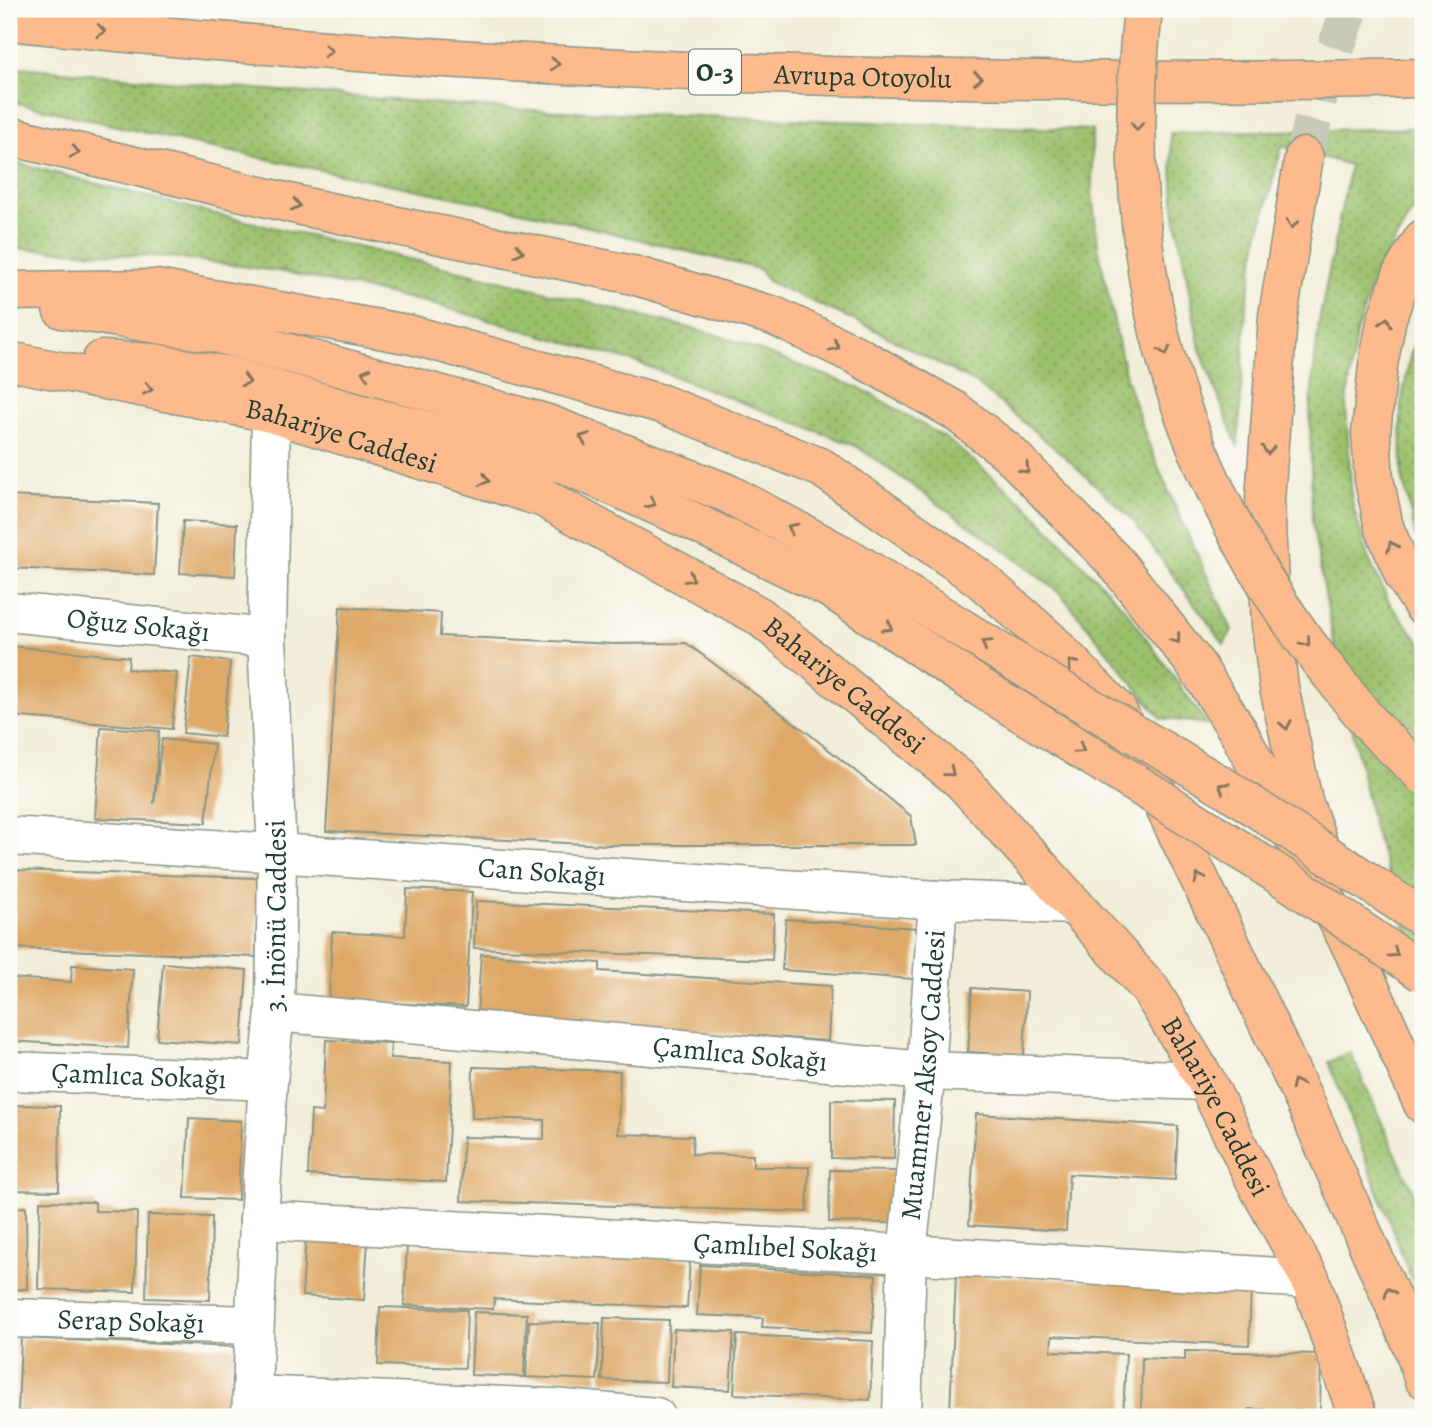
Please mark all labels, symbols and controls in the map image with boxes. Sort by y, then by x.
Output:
one-way arrow [96,23,107,38]
one-way arrow [322,43,333,58]
road number: O-3 [689,50,741,94]
street label: Avrupa Otoyolu [773,55,953,98]
one-way arrow [550,57,561,72]
one-way arrow [973,71,984,86]
one-way arrow [1129,121,1145,132]
one-way arrow [69,144,81,158]
one-way arrow [290,196,302,211]
one-way arrow [1285,218,1300,230]
one-way arrow [513,243,525,258]
one-way arrow [1378,316,1393,328]
one-way arrow [828,337,840,351]
one-way arrow [1156,345,1171,357]
one-way arrow [360,367,372,382]
one-way arrow [240,373,252,388]
one-way arrow [142,381,154,396]
street label: Bahariye Caddesi [242,389,442,483]
one-way arrow [578,433,590,447]
one-way arrow [1261,445,1276,456]
one-way arrow [1017,461,1029,473]
one-way arrow [479,472,491,486]
one-way arrow [644,495,656,509]
one-way arrow [787,523,799,536]
one-way arrow [1386,540,1400,552]
one-way arrow [682,570,695,583]
street label: Oğuz Sokağı [65,599,212,651]
street label: Bahariye Caddesi [755,608,933,763]
one-way arrow [880,619,893,631]
one-way arrow [1167,631,1180,644]
one-way arrow [1297,634,1310,647]
one-way arrow [980,639,993,652]
one-way arrow [1067,659,1080,672]
one-way arrow [1278,719,1293,731]
one-way arrow [1072,740,1085,753]
one-way arrow [943,763,955,776]
one-way arrow [1217,782,1230,795]
street label: 3. İnönü Caddesi [256,819,296,1012]
street label: Can Sokağı [477,848,607,895]
one-way arrow [1194,873,1208,885]
street label: Muammer Aksoy Caddesi [892,928,955,1222]
one-way arrow [1386,945,1399,957]
street label: Bahariye Caddesi [1152,1009,1279,1204]
street label: Çamlıca Sokağı [651,1027,829,1081]
street label: Çamlıca Sokağı [51,1054,227,1098]
one-way arrow [1290,1079,1304,1091]
street label: Çamlıbel Sokağı [692,1224,878,1271]
one-way arrow [1383,1287,1397,1299]
street label: Serap Sokağı [57,1300,205,1343]

